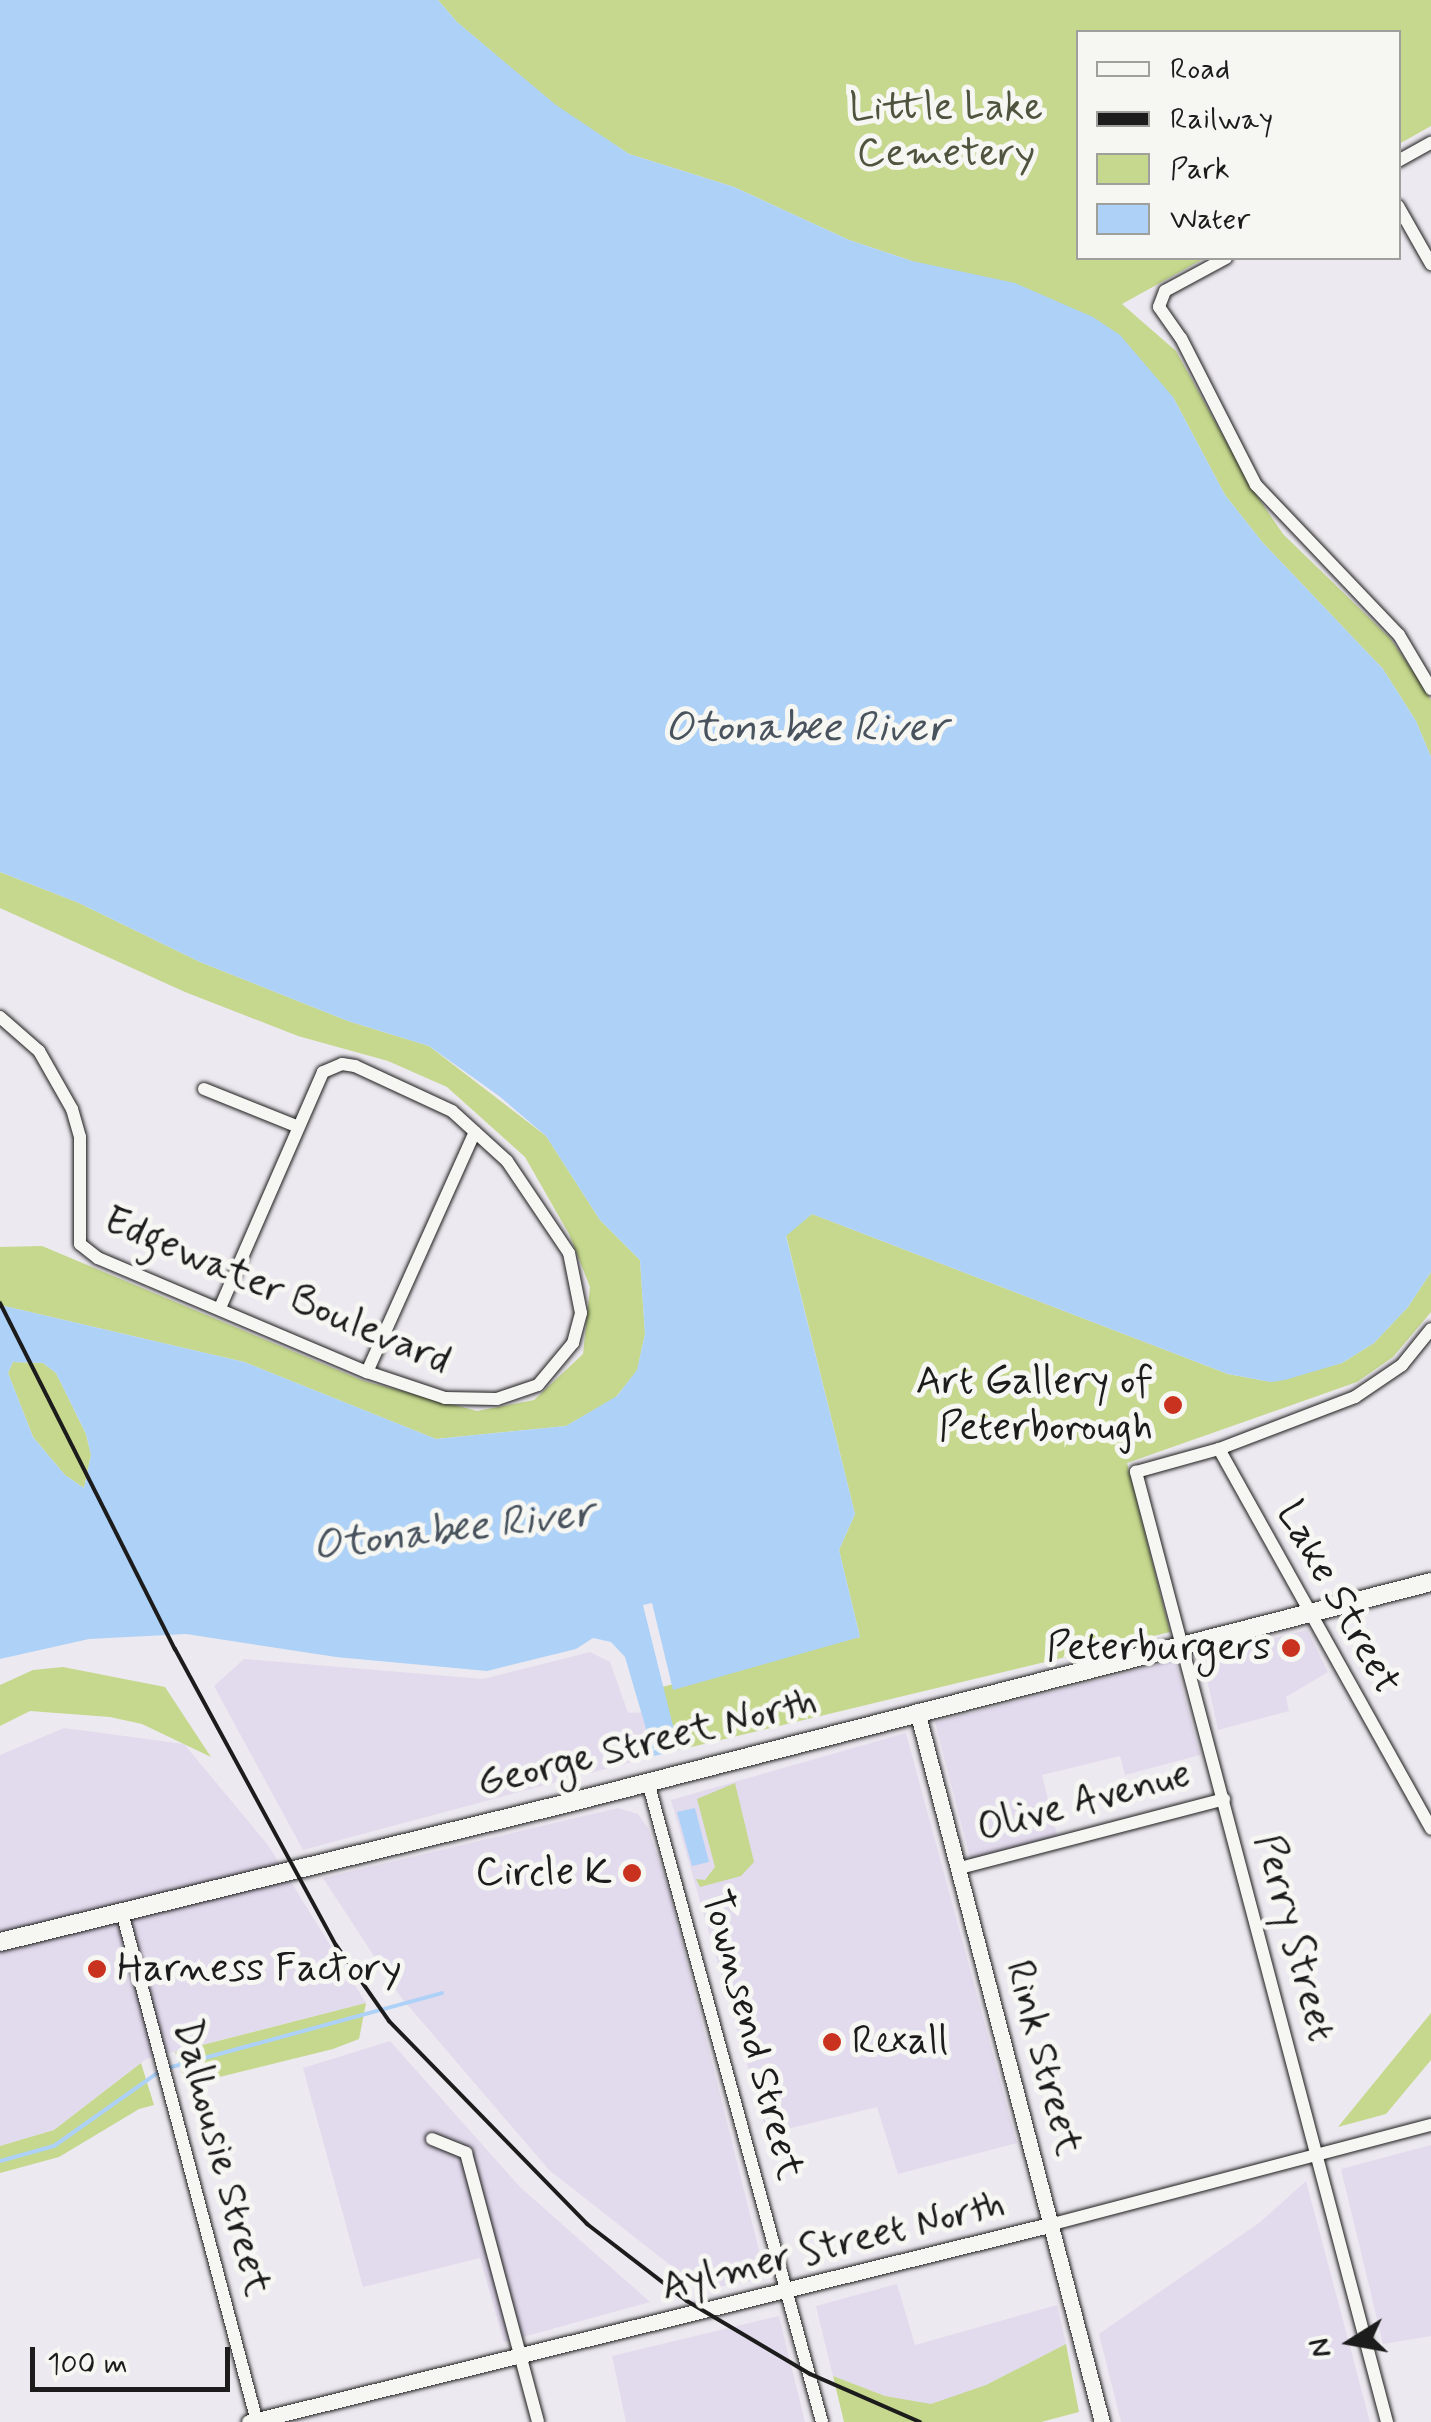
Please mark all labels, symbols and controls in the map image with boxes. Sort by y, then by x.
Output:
legend [1076,30,1401,260]
text: Road [1170,50,1230,89]
park label: Little Lake Cemetery [846,84,1046,178]
text: Railway [1170,100,1273,139]
text: Park [1170,150,1230,189]
text: Water [1170,200,1250,239]
water label: Otonabee River [665,704,947,754]
street label: Edgewater Boulevard [101,1198,453,1384]
place label: Art Gallery of Peterborough [919,1358,1153,1452]
marker: Art Gallery of Peterborough [1162,1394,1184,1416]
water label: Otonabee River [310,1489,596,1573]
street label: Lake Street [1266,1494,1410,1702]
place label: Peterburgers [1046,1624,1271,1672]
marker: Peterburgers [1280,1637,1302,1659]
street label: George Street North [473,1678,821,1808]
street label: Olive Avenue [970,1750,1198,1854]
street label: Perry Street [1242,1826,1346,2050]
place label: Circle K [474,1849,612,1897]
marker: Circle K [621,1862,643,1884]
street label: Townsend Street [690,1885,814,2185]
place label: Harness Factory [117,1945,399,1993]
street label: Rink Street [994,1955,1092,2161]
marker: Harness Factory [86,1958,108,1980]
street label: Dalhousie Street [161,2015,281,2301]
place label: Rexall [852,2018,948,2066]
marker: Rexall [821,2031,843,2053]
street label: Aylmer Street North [652,2179,1014,2313]
north arrow [1301,2292,1401,2392]
scale bar [35,2327,235,2389]
text: N [1301,2335,1341,2361]
text: 100 m [47,2345,128,2384]

